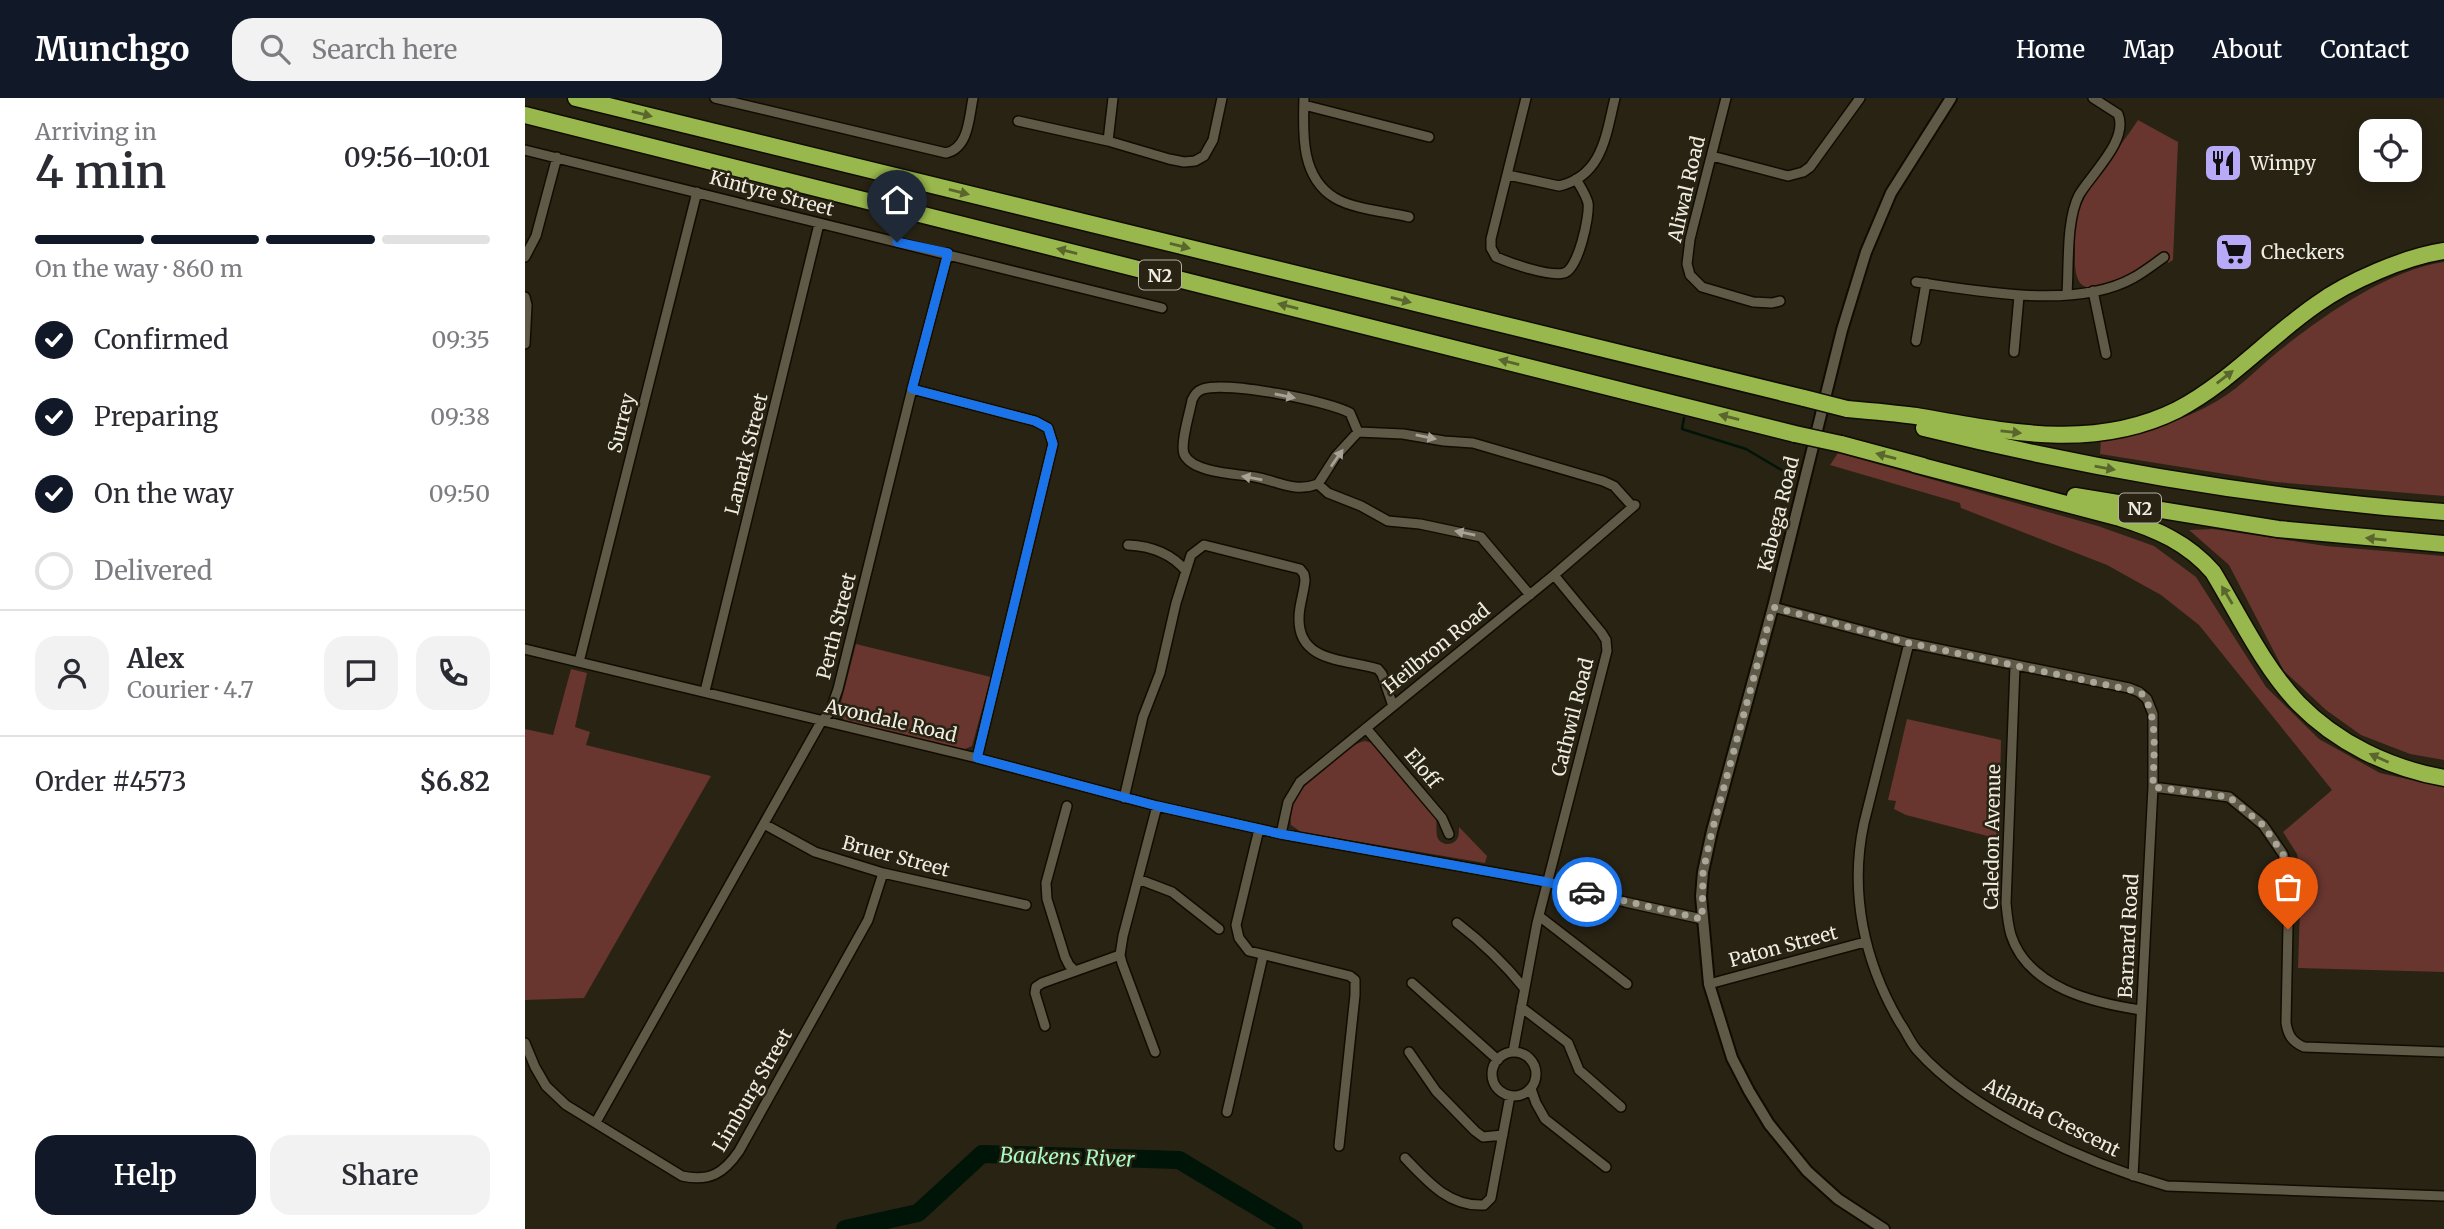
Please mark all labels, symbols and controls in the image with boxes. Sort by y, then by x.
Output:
search box [232,18,722,81]
text: Munchgo [35,29,190,70]
icon: search [256,30,294,68]
text: Search here [312,33,457,66]
text: Home [2016,34,2085,65]
text: Map [2123,34,2174,65]
text: About [2212,34,2282,65]
text: Contact [2320,34,2409,65]
one-way arrow [631,109,653,120]
text: Arriving in [35,117,157,146]
map controls [2359,119,2422,182]
button: locate [2359,119,2422,182]
street label: Aliwal Road [1662,134,1710,245]
text: 09:56–10:01 [344,141,490,174]
restaurant icon: Wimpy [2202,142,2244,184]
text: 4 min [35,143,166,201]
place label: Wimpy [2249,151,2316,175]
street label: Kintyre Street [707,165,837,221]
pin [867,170,927,242]
icon: home [878,181,916,219]
one-way arrow [948,186,970,197]
supermarket icon: Checkers [2213,231,2255,273]
one-way arrow [1169,240,1191,251]
place label: Checkers [2261,240,2345,264]
one-way arrow [1056,245,1078,256]
text: On the way · 860 m [35,254,243,283]
road number: N2 [1139,260,1181,290]
one-way arrow [1390,295,1412,306]
one-way arrow [1277,301,1299,312]
icon: check [35,321,73,359]
text: Confirmed [94,323,229,356]
text: 09:35 [432,325,490,354]
one-way arrow [1497,356,1519,367]
one-way arrow [2215,370,2234,384]
street label: Lanark Street [719,390,773,517]
one-way arrow [1274,390,1296,401]
street label: Surrey [602,391,640,455]
icon: check [35,398,73,436]
text: Preparing [94,400,218,433]
text: 09:38 [430,402,490,431]
one-way arrow [1718,411,1740,422]
one-way arrow [2001,427,2023,438]
one-way arrow [1415,432,1437,443]
one-way arrow [1330,448,1344,467]
one-way arrow [1875,451,1896,461]
street label: Kabega Road [1752,454,1804,574]
one-way arrow [2094,463,2116,474]
one-way arrow [1241,472,1263,483]
icon: check [35,475,73,513]
text: On the way [94,477,234,510]
text: 09:50 [429,479,490,508]
road number: N2 [2119,494,2161,522]
one-way arrow [1454,527,1476,538]
one-way arrow [2365,533,2387,544]
text: Delivered [94,554,213,587]
street label: Perth Street [811,570,861,682]
one-way arrow [2221,586,2234,605]
street label: Heilbron Road [1378,598,1494,698]
button: person [35,636,109,710]
button: chat [324,636,398,710]
button: phone [416,636,490,710]
text: Alex [127,642,184,675]
street label: Cathwil Road [1546,655,1598,779]
text: Courier · 4.7 [127,675,254,704]
street label: Avondale Road [822,693,959,747]
street label: Eloff [1400,744,1447,793]
one-way arrow [2369,752,2389,764]
street label: Caledon Avenue [1979,764,2005,910]
text: Order #4573 [35,765,187,798]
text: $6.82 [419,765,490,798]
street label: Bruer Street [840,830,953,882]
courier [1552,857,1622,927]
pin [2258,857,2318,929]
icon: bag [2269,868,2307,906]
icon: car [1568,873,1606,911]
street label: Barnard Road [2113,873,2143,999]
street label: Paton Street [1726,920,1841,972]
street label: Limburg Street [707,1024,797,1156]
street label: Atlanta Crescent [1979,1072,2125,1162]
button: Help [35,1135,256,1215]
button: Share [270,1135,490,1215]
water label: Baakens River [999,1141,1136,1173]

